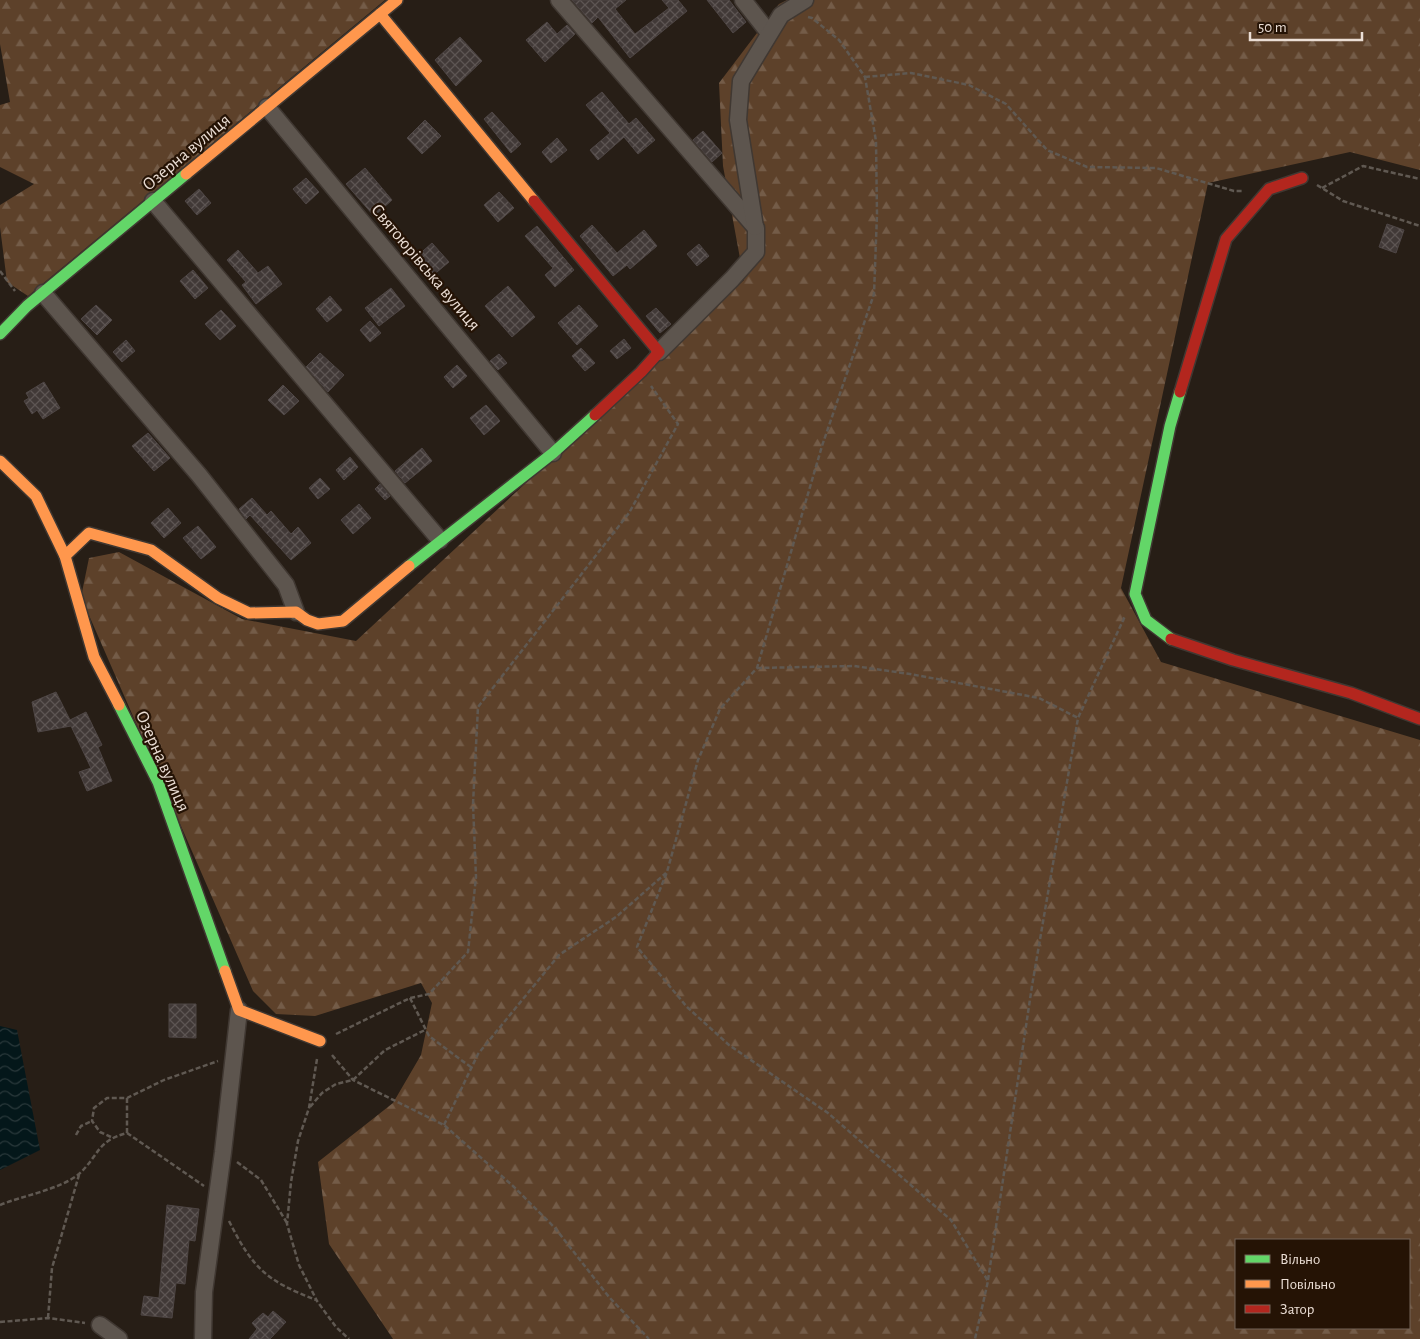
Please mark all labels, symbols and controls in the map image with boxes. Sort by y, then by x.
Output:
scale bar [1250,10,1362,42]
text: 50 m [1258,20,1287,35]
street label: Озерна вулиця [139,111,234,195]
street label: Святоюрівська вулиця [367,201,483,334]
street label: Озерна вулиця [132,708,192,815]
legend [1235,1239,1410,1329]
text: Вільно [1280,1252,1320,1267]
text: Повільно [1280,1277,1336,1292]
text: Затор [1280,1302,1315,1317]

